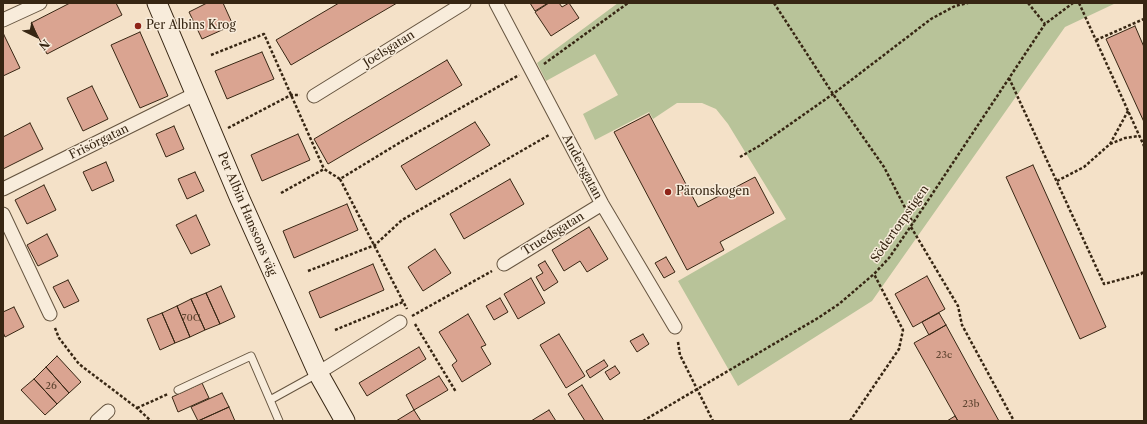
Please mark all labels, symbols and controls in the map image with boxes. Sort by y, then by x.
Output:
north arrow [16,16,56,56]
place label: Per Albins Krog [146,19,236,33]
marker: Per Albins Krog [133,21,143,31]
street label: Joelsgatan [361,28,417,70]
text: N [36,36,52,53]
street label: Frisörgatan [67,121,131,163]
street label: Andersgatan [559,132,605,202]
street label: Per Albin Hanssons väg [214,150,280,278]
street label: Södertorpstigen [868,183,932,265]
place label: Päronskogen [676,185,749,199]
marker: Päronskogen [663,187,673,197]
street label: Truedsgatan [519,209,587,259]
house number: 70C [182,312,200,324]
house number: 23c [936,349,952,361]
house number: 26 [45,380,57,392]
house number: 23b [962,398,980,410]

